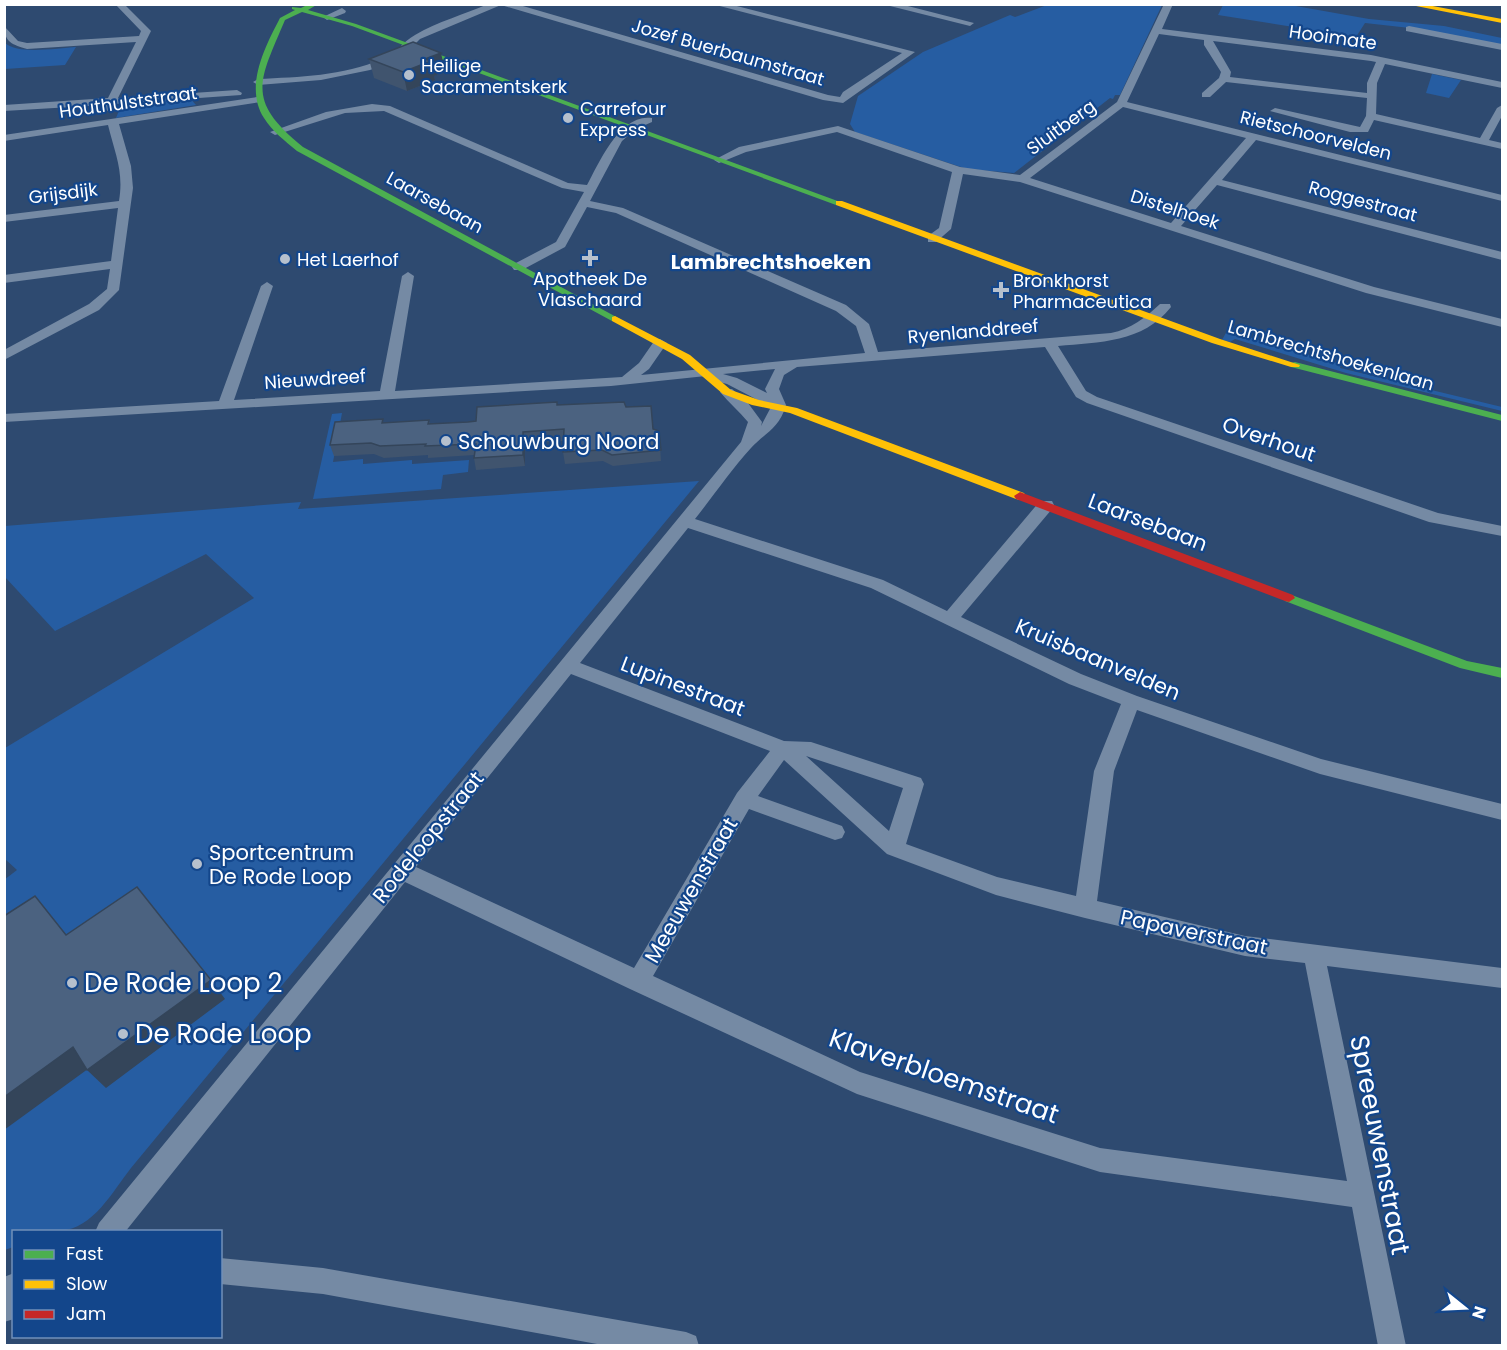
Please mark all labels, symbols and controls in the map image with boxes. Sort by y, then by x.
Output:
street label: Jozef Buerbaumstraat [629,12,827,92]
street label: Hooimate [1288,18,1378,56]
place label: Heilige Sacramentskerk [421,53,568,99]
marker: Heilige Sacramentskerk [402,68,416,82]
street label: Houthulststraat [57,80,199,124]
street label: Sluitberg [1021,93,1101,161]
place label: Carrefour Express [580,96,667,142]
street label: Rietschoorvelden [1238,104,1394,166]
marker: Carrefour Express [561,111,575,125]
street label: Laarsebaan [382,165,488,239]
street label: Roggestraat [1306,174,1420,228]
street label: Grijsdijk [27,176,100,210]
street label: Distelhoek [1127,183,1223,235]
place label: Het Laerhof [297,247,399,272]
district label: Lambrechtshoeken [671,248,871,276]
marker: Apotheek De Vlaschaard [583,251,597,265]
marker: Het Laerhof [278,252,292,266]
place label: Apotheek De Vlaschaard [533,266,647,312]
place label: Bronkhorst Pharmaceutica [1013,268,1152,314]
marker: Bronkhorst Pharmaceutica [994,283,1008,297]
street label: Ryenlanddreef [907,313,1039,349]
street label: Lambrechtshoekenlaan [1225,314,1437,396]
street label: Nieuwdreef [263,363,367,395]
street label: Overhout [1218,409,1320,469]
place label: Schouwburg Noord [458,427,660,456]
marker: Schouwburg Noord [439,434,453,448]
street label: Laarsebaan [1084,486,1212,558]
street label: Kruisbaanvelden [1011,611,1185,707]
street label: Lupinestraat [617,649,749,723]
street label: Rodeloopstraat [366,765,490,909]
street label: Meeuwenstraat [638,812,744,968]
place label: Sportcentrum De Rode Loop [209,838,354,891]
marker: Sportcentrum De Rode Loop [190,857,204,871]
street label: Papaverstraat [1118,902,1270,962]
place label: De Rode Loop 2 [84,965,283,1001]
marker: De Rode Loop 2 [65,976,79,990]
place label: De Rode Loop [135,1016,312,1052]
street label: Klaverbloemstraat [824,1020,1064,1132]
marker: De Rode Loop [116,1027,130,1041]
street label: Spreeuwenstraat [1341,1032,1419,1258]
legend [12,1230,222,1338]
text: Fast [66,1241,103,1266]
text: Slow [66,1271,108,1296]
north arrow [1435,1278,1495,1338]
text: Jam [66,1301,106,1326]
text: N [1466,1303,1492,1322]

